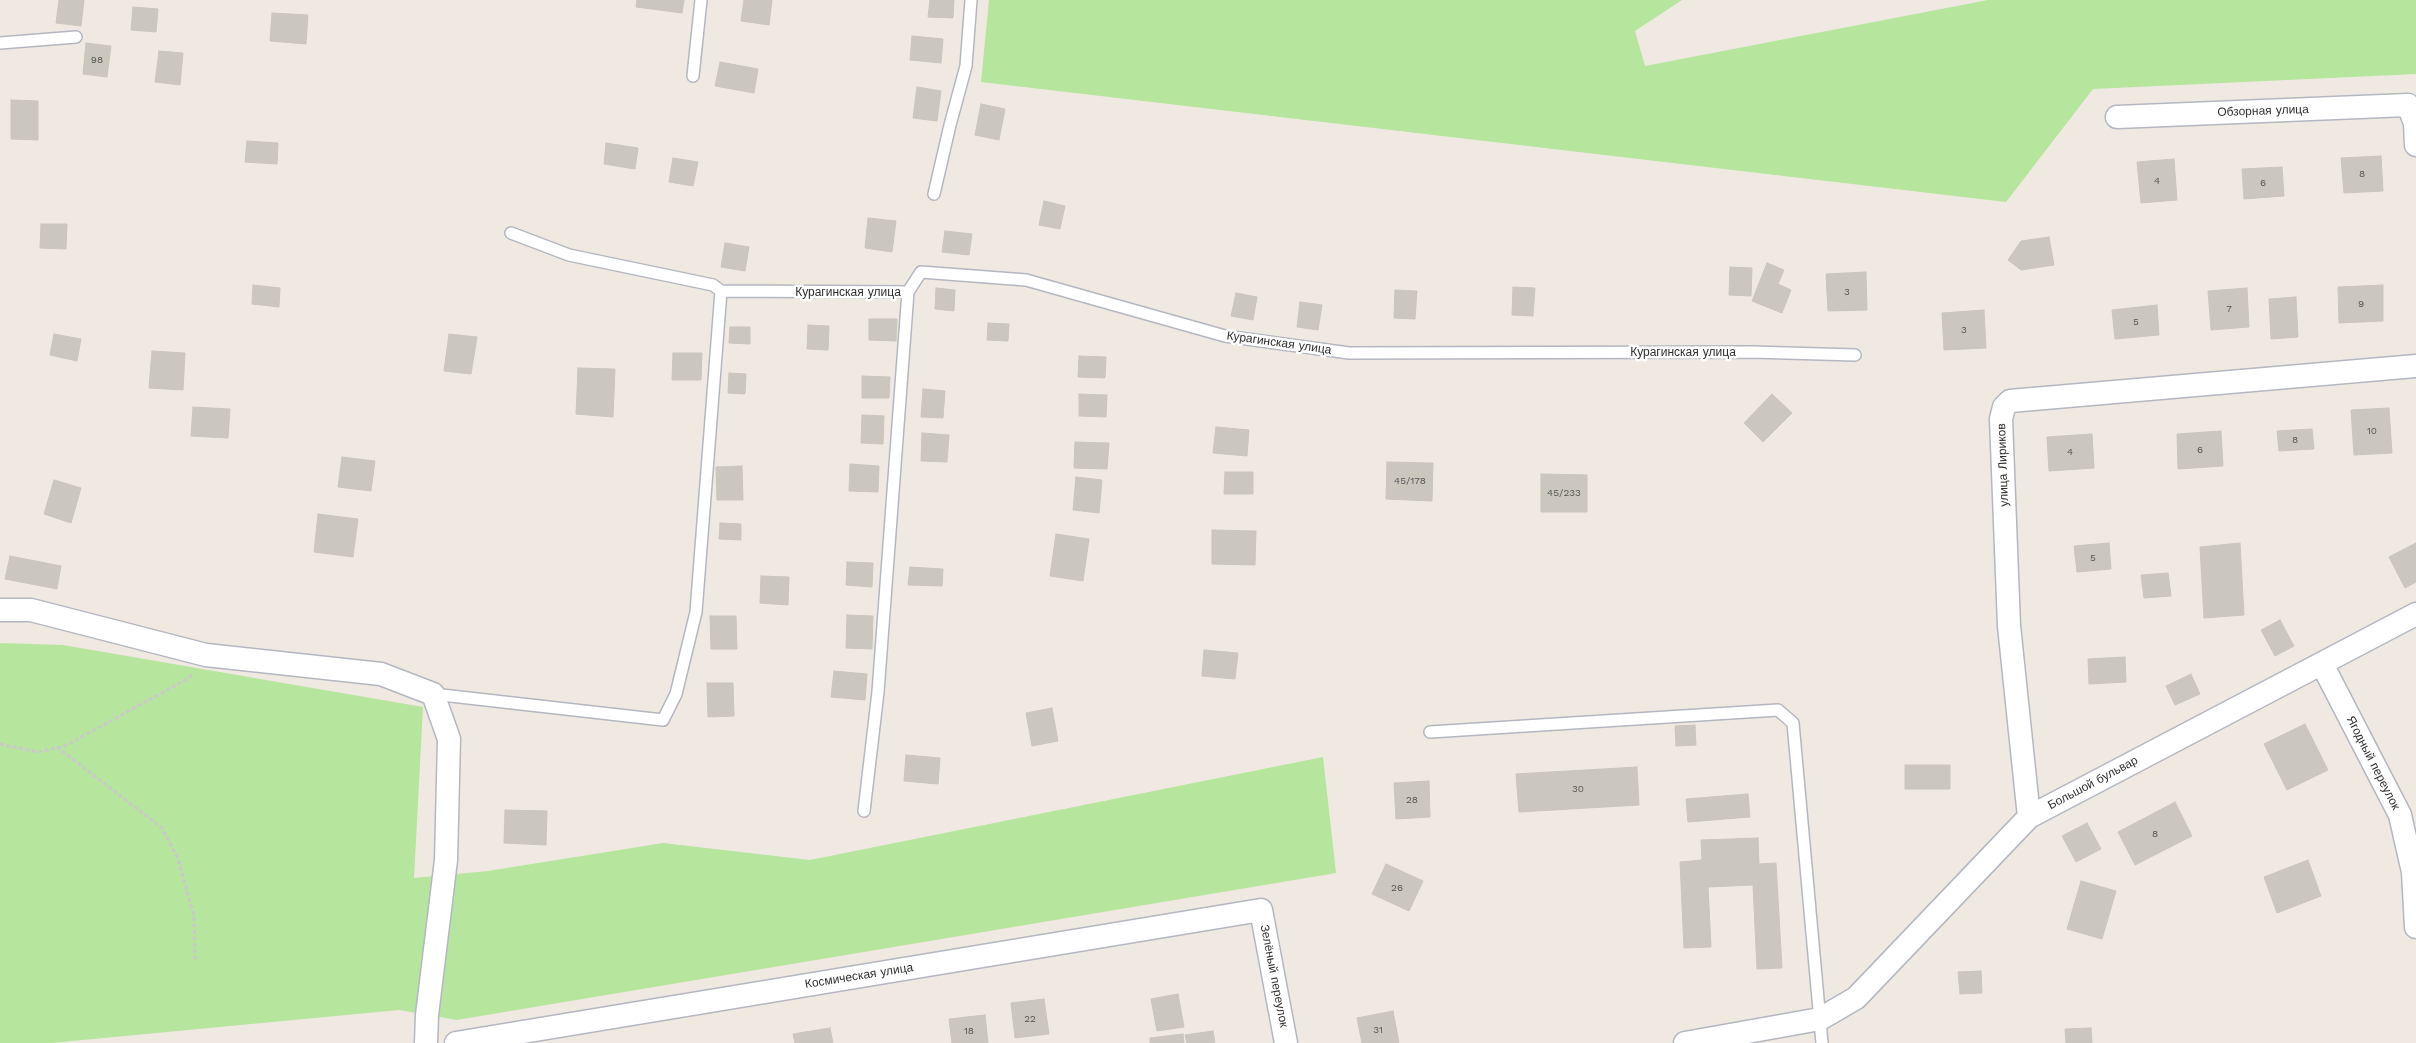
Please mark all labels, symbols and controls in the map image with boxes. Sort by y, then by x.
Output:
house number: 98 [91,54,103,66]
street label: Обзорная улица [2217,102,2309,120]
house number: 8 [2359,168,2365,180]
house number: 4 [2154,175,2160,187]
house number: 6 [2260,177,2266,189]
street label: Курагинская улица [795,285,901,299]
house number: 3 [1844,286,1850,298]
house number: 9 [2358,298,2364,310]
house number: 7 [2226,303,2232,315]
house number: 5 [2133,316,2139,328]
house number: 3 [1961,324,1967,336]
street label: Курагинская улица [1226,329,1332,357]
street label: Курагинская улица [1630,345,1736,359]
street label: улица Лириков [1994,423,2012,507]
house number: 10 [2367,425,2377,437]
house number: 8 [2292,434,2298,446]
house number: 6 [2197,444,2203,456]
house number: 4 [2067,446,2073,458]
house number: 45/178 [1394,475,1426,487]
house number: 45/233 [1547,487,1581,499]
house number: 5 [2090,552,2096,564]
street label: Ягодный переулок [2343,714,2403,812]
street label: Большой бульвар [2046,753,2140,813]
house number: 30 [1572,783,1584,795]
house number: 28 [1406,794,1418,806]
house number: 8 [2152,828,2158,840]
house number: 26 [1391,882,1403,894]
street label: Зелёный переулок [1257,923,1291,1029]
street label: Космическая улица [804,960,914,992]
house number: 22 [1024,1013,1036,1025]
house number: 31 [1373,1024,1383,1036]
house number: 18 [964,1025,974,1037]

